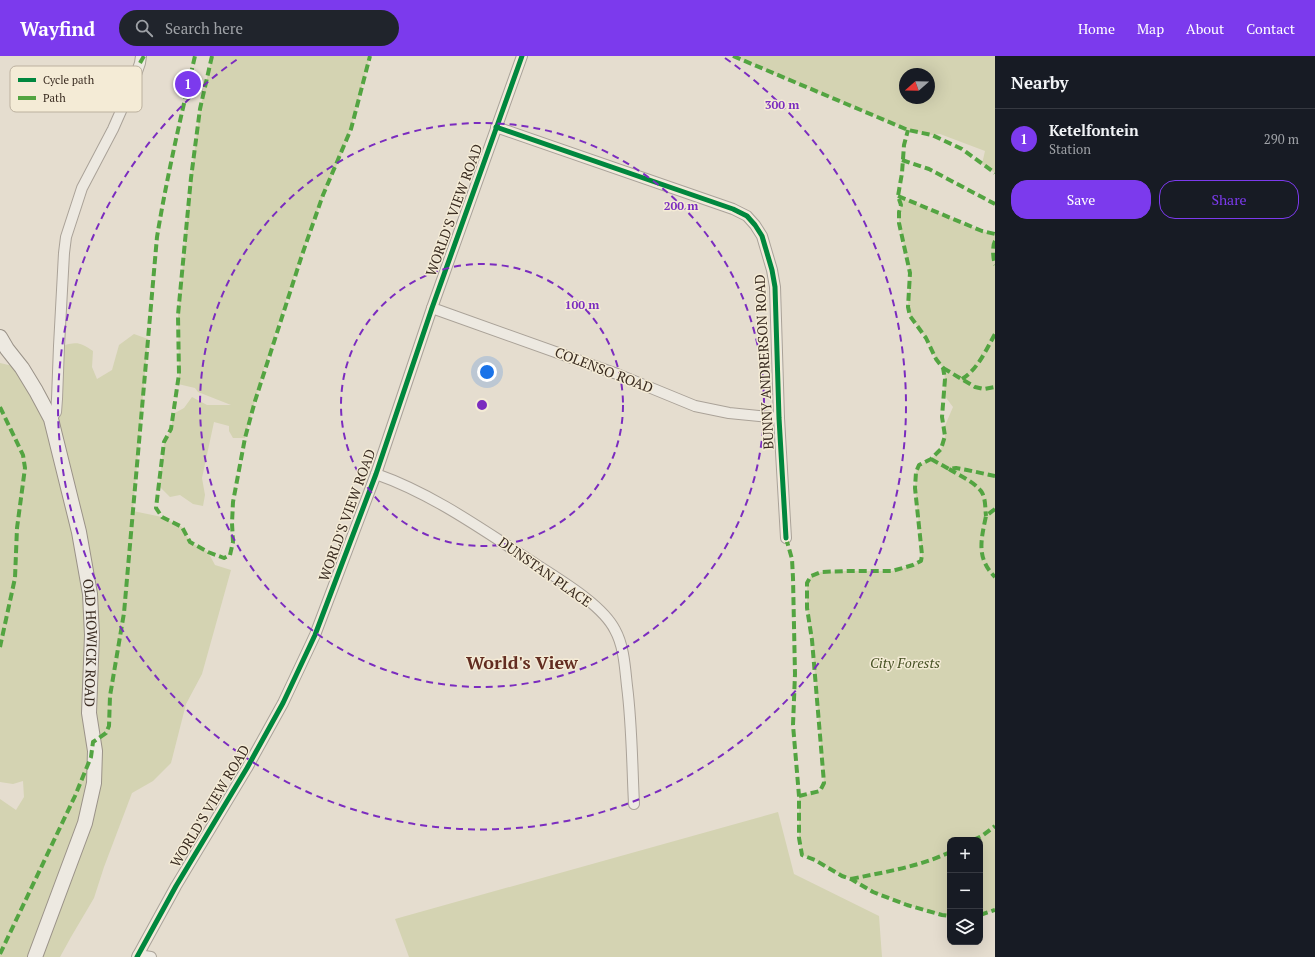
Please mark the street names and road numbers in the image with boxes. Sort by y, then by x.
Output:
street label: WORLD'S VIEW ROAD [421,141,486,279]
street label: BUNNY ANDRERSON ROAD [749,274,778,450]
street label: COLENSO ROAD [552,342,656,397]
street label: WORLD'S VIEW ROAD [314,446,379,584]
street label: DUNSTAN PLACE [495,532,596,611]
street label: OLD HOWICK ROAD [78,577,102,707]
street label: WORLD'S VIEW ROAD [166,741,254,870]

